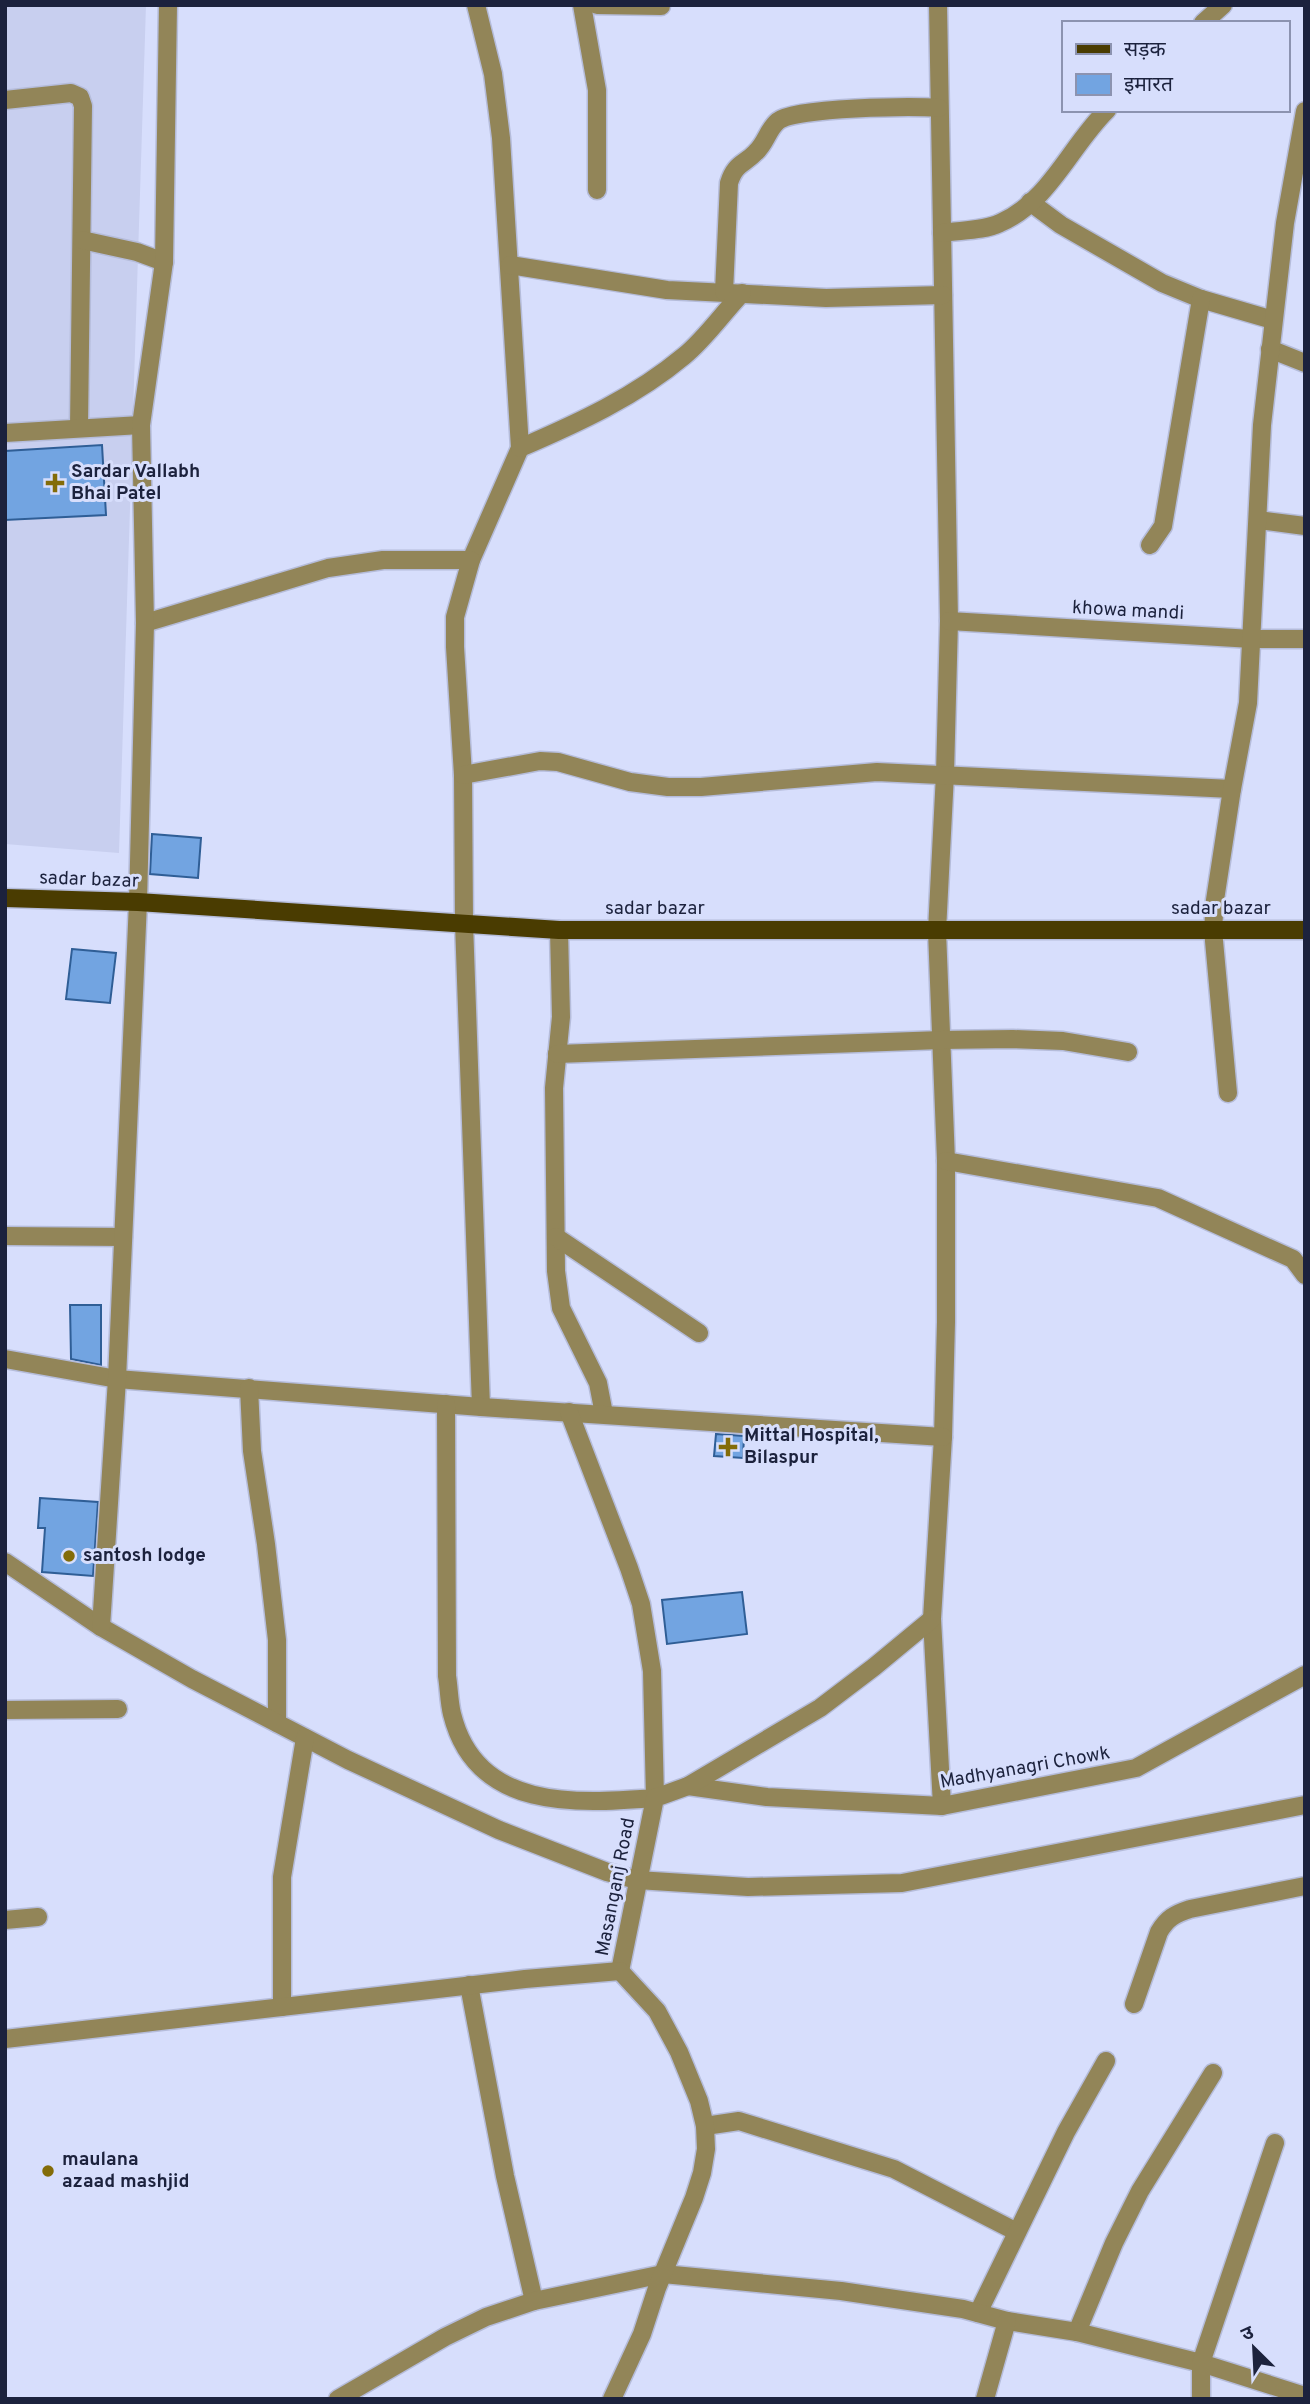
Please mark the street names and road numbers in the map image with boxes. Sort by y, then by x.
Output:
street label: khowa mandi [1071,596,1185,626]
street label: sadar bazar [39,866,140,894]
street label: sadar bazar [605,897,706,921]
street label: sadar bazar [1171,897,1272,921]
street label: Madhyanagri Chowk [938,1741,1112,1795]
street label: Masanganj Road [591,1816,641,1958]

